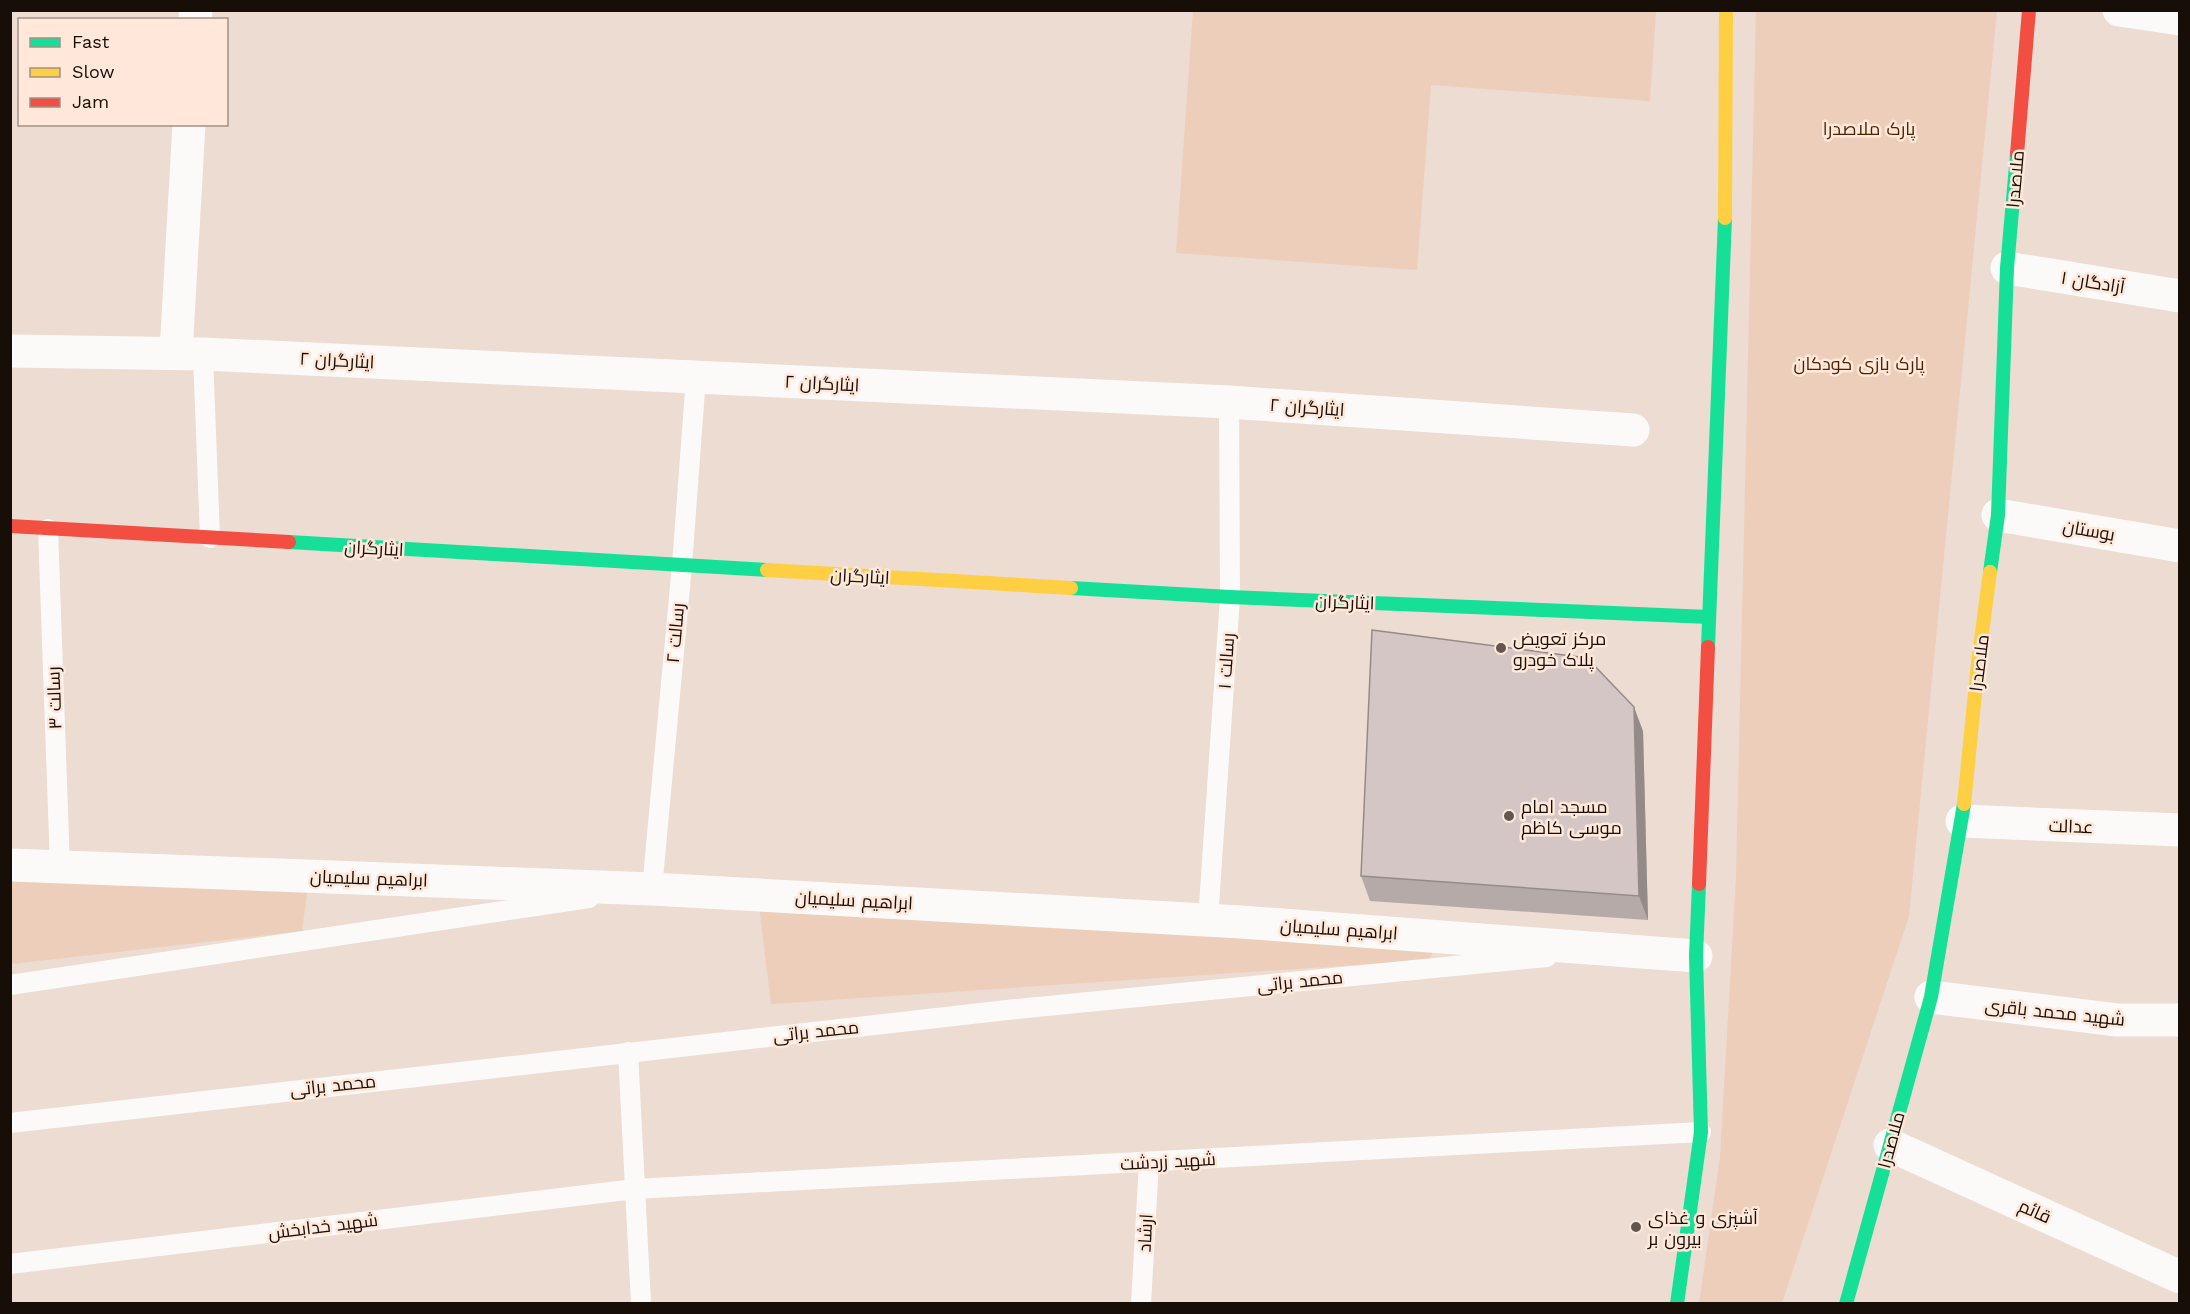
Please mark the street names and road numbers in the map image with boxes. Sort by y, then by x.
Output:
street label: ملاصدرا [2002,149,2029,209]
street label: آزادگان ۱ [2059,267,2127,298]
street label: ایثارگران ۲ [299,348,375,373]
street label: ایثارگران ۲ [784,371,860,396]
street label: ایثارگران ۲ [1269,394,1345,421]
street label: بوستان [2061,515,2117,546]
street label: ایثارگران [344,536,404,561]
street label: ایثارگران [830,564,890,589]
street label: ایثارگران [1315,590,1375,615]
street label: رسالت ۲ [662,602,689,664]
street label: رسالت ۱ [1214,632,1239,690]
street label: ملاصدرا [1965,633,1994,693]
street label: رسالت ۳ [42,666,67,730]
street label: عدالت [2048,815,2094,837]
street label: ابراهیم سلیمیان [310,865,428,893]
street label: ابراهیم سلیمیان [794,886,913,916]
street label: ابراهیم سلیمیان [1279,914,1399,946]
street label: محمد براتی [1256,966,1344,997]
street label: شهید محمد باقری [1984,994,2126,1031]
street label: محمد براتی [772,1016,860,1047]
street label: محمد براتی [289,1070,377,1101]
street label: ملاصدرا [1873,1109,1910,1171]
street label: شهید زردشت [1120,1148,1216,1175]
street label: قائم [2015,1195,2054,1229]
street label: شهید خدابخش [267,1209,379,1244]
street label: ارشاد [1134,1213,1157,1253]

